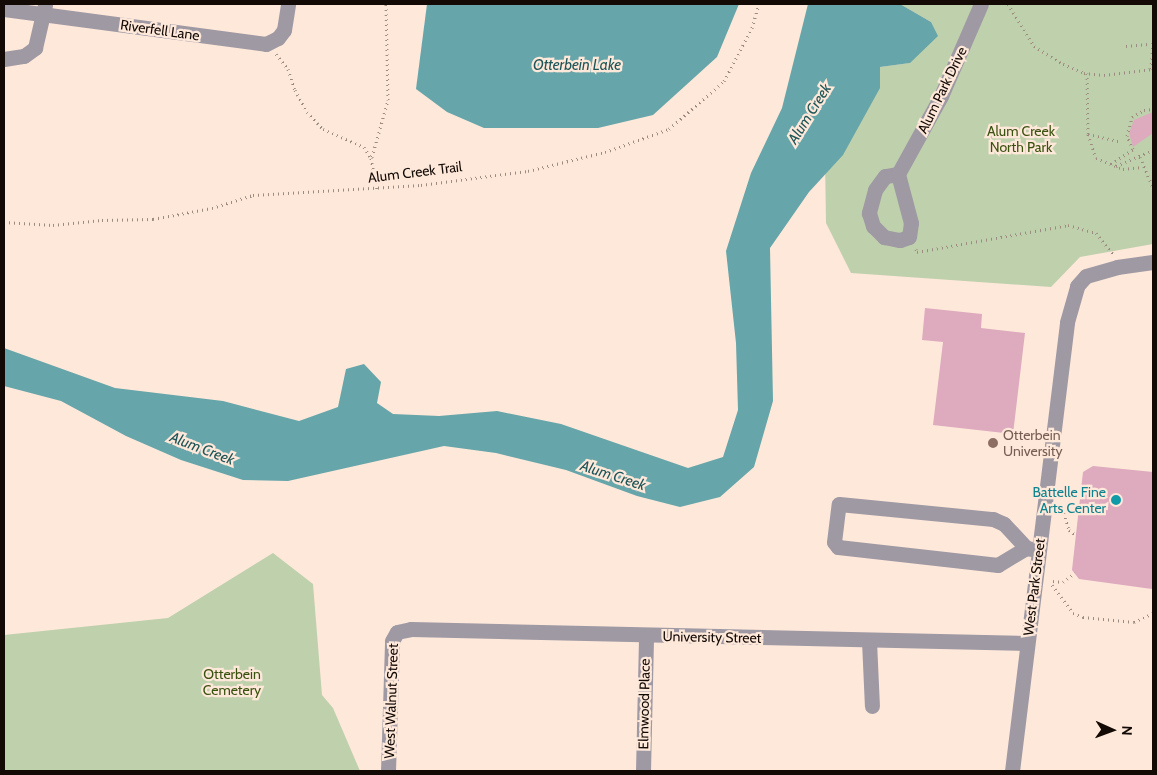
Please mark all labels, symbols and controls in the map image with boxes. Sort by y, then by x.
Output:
street label: Riverfell Lane [119,16,201,44]
street label: Alum Park Drive [914,44,970,136]
water label: Otterbein Lake [533,57,621,75]
water label: Alum Creek [784,81,836,147]
park label: Alum Creek North Park [987,123,1055,156]
street label: Alum Creek Trail [367,158,463,186]
place label: Otterbein University [1003,427,1063,460]
water label: Alum Creek [167,429,237,469]
marker: Otterbein University [987,437,999,449]
water label: Alum Creek [578,457,648,495]
place label: Battelle Fine Arts Center [1032,484,1106,516]
marker: Battelle Fine Arts Center [1110,494,1122,506]
street label: West Park Street [1020,537,1048,637]
street label: University Street [662,628,762,646]
street label: West Walnut Street [381,643,401,759]
street label: Elmwood Place [635,658,653,750]
park label: Otterbein Cemetery [203,666,261,699]
north arrow [1087,705,1137,755]
text: N [1118,725,1136,736]

